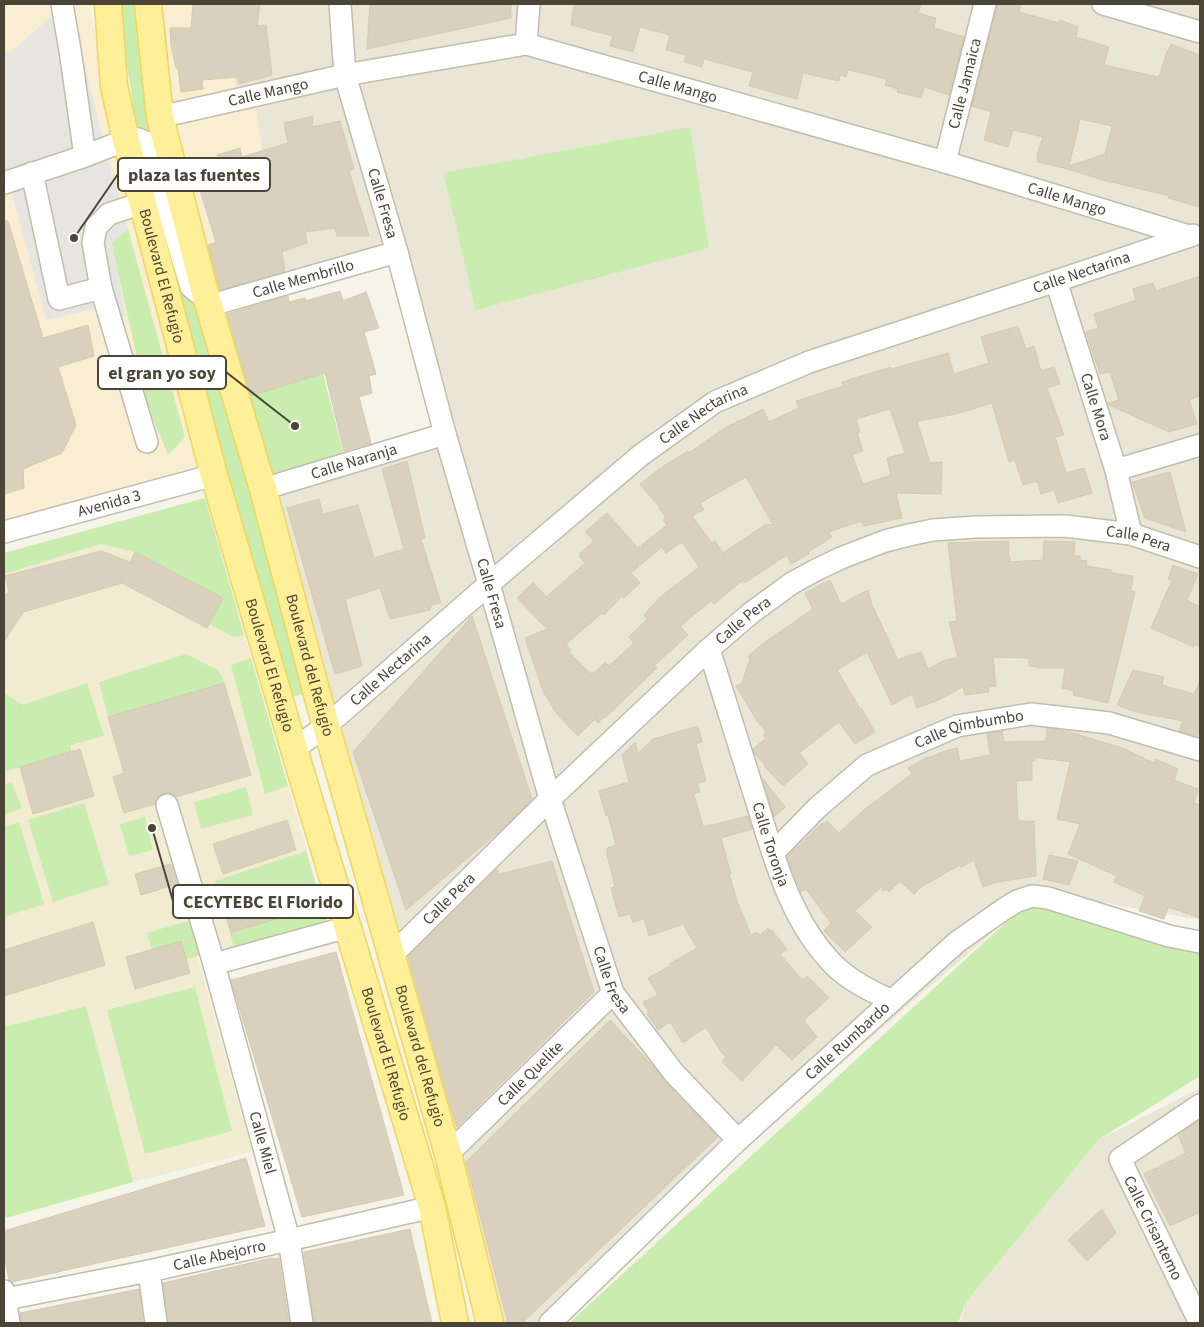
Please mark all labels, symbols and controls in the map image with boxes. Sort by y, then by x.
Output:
street label: Calle Jamaica [943,36,987,131]
street label: Calle Mango [636,65,720,108]
street label: Calle Mango [226,73,310,112]
callout: plaza las fuentes [118,158,270,191]
text: plaza las fuentes [128,163,260,188]
street label: Calle Fresa [362,166,403,241]
street label: Calle Mango [1025,177,1109,221]
street label: Boulevard El Refugio [133,206,190,346]
street label: Calle Nectarina [1030,246,1133,299]
street label: Calle Membrillo [250,254,357,304]
callout: el gran yo soy [98,356,226,389]
text: el gran yo soy [108,361,216,386]
street label: Calle Mora [1075,370,1117,444]
street label: Calle Nectarina [654,378,751,450]
street label: Calle Naranja [308,438,400,485]
street label: Avenida 3 [75,484,143,523]
street label: Calle Pera [1105,520,1174,558]
street label: Calle Fresa [471,556,512,631]
street label: Calle Pera [710,591,775,650]
street label: Boulevard del Refugio [280,592,340,739]
street label: Boulevard El Refugio [240,596,299,735]
street label: Calle Nectarina [345,628,436,711]
street label: Calle Qimbumbo [911,704,1025,754]
street label: Calle Toronja [746,799,795,890]
street label: Calle Pera [418,868,480,930]
callout: CECYTEBC El Florido [173,885,353,918]
text: CECYTEBC El Florido [183,890,343,915]
street label: Calle Fresa [587,943,636,1018]
street label: Boulevard del Refugio [389,982,451,1130]
street label: Boulevard El Refugio [355,985,416,1124]
street label: Calle Rumbardo [800,997,895,1085]
street label: Calle Quelite [492,1036,568,1111]
street label: Calle Miel [244,1109,282,1177]
street label: Calle Crisantemo [1118,1172,1188,1284]
street label: Calle Abejorro [171,1234,268,1276]

